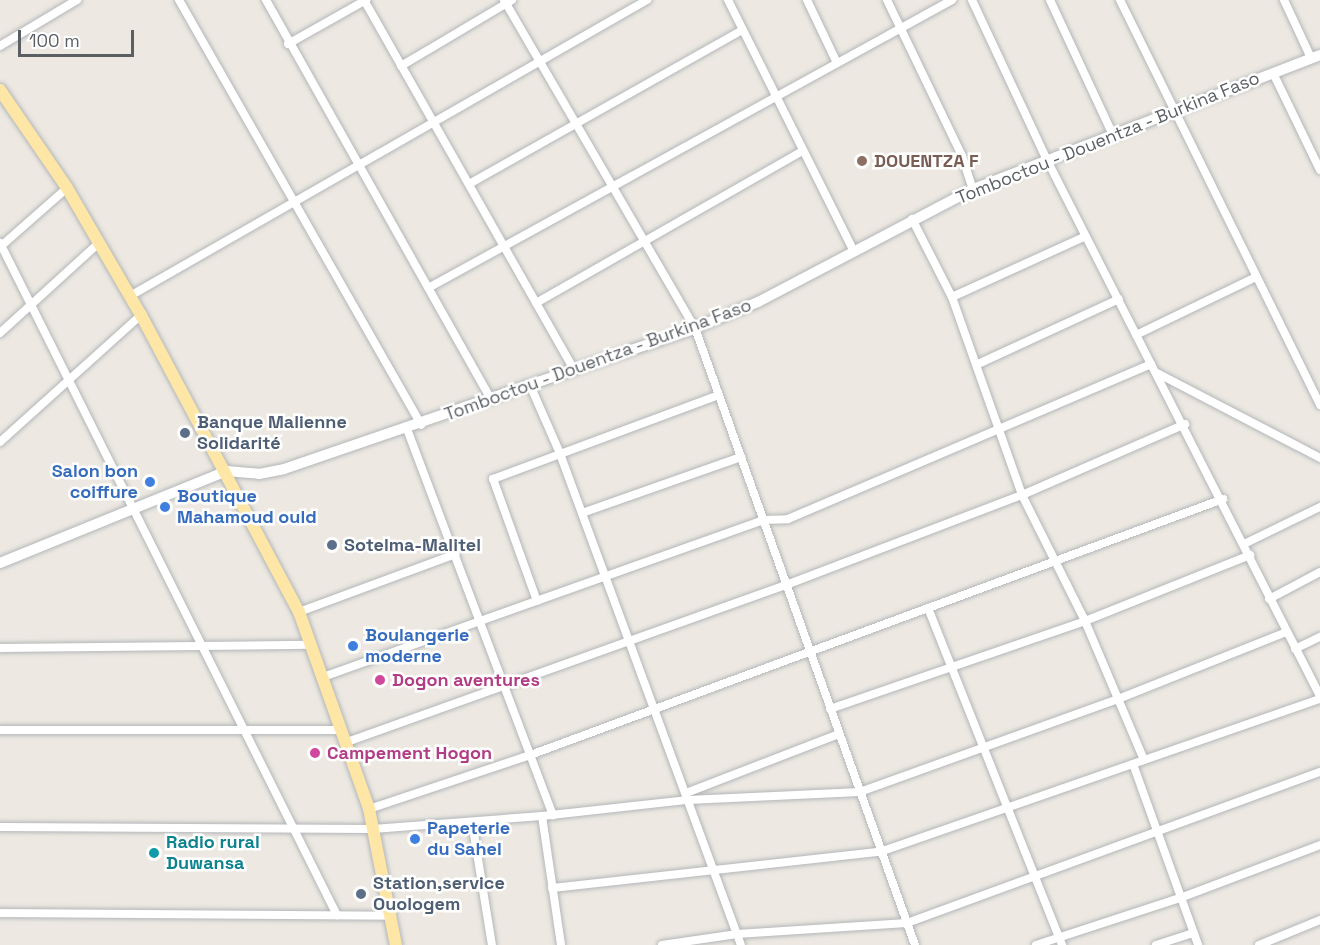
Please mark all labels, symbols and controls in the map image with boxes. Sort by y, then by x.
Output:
scale bar [21,18,136,56]
text: 100 m [29,29,80,52]
street label: Tomboctou - Douentza - Burkina Faso [952,67,1264,209]
place label: DOUENTZA F [874,150,979,172]
marker: DOUENTZA F [855,154,869,168]
street label: Tomboctou - Douentza - Burkina Faso [441,294,755,426]
place label: Banque Malienne Solidarité [197,412,347,454]
marker: Banque Malienne Solidarité [178,426,192,440]
place label: Salon bon coiffure [52,461,138,504]
marker: Salon bon coiffure [143,475,157,489]
place label: Boutique Mahamoud ould [177,486,317,528]
marker: Boutique Mahamoud ould [158,500,172,514]
place label: Sotelma-Malitel [344,534,481,556]
marker: Sotelma-Malitel [325,538,339,552]
place label: Boulangerie moderne [365,625,470,668]
marker: Boulangerie moderne [346,639,360,653]
place label: Dogon aventures [392,669,540,691]
marker: Dogon aventures [373,673,387,687]
place label: Campement Hogon [327,742,492,764]
marker: Campement Hogon [308,746,322,760]
place label: Papeterie du Sahel [427,818,510,860]
place label: Radio rural Duwansa [166,832,260,874]
marker: Papeterie du Sahel [408,832,422,846]
marker: Radio rural Duwansa [147,846,161,860]
place label: Station,service Ouologem [373,873,505,916]
marker: Station,service Ouologem [354,887,368,901]

